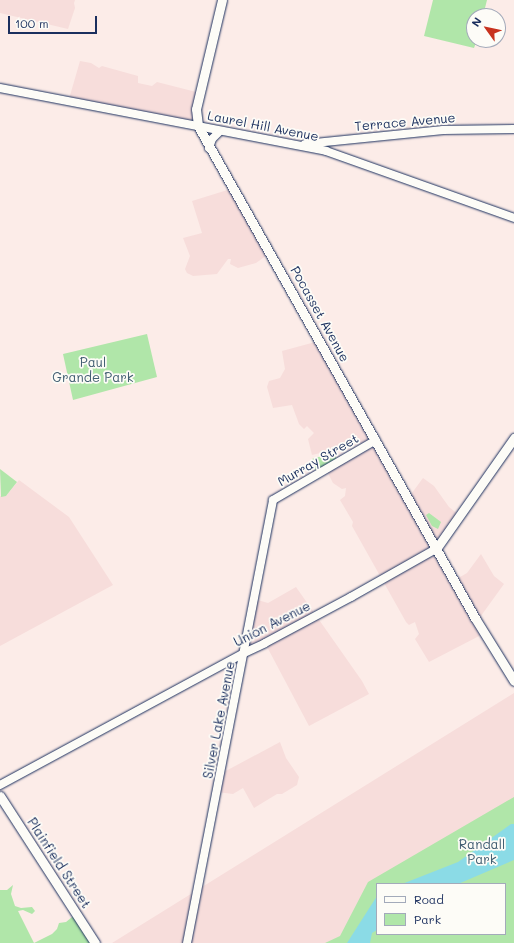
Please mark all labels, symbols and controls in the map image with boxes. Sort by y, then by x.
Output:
scale bar [10,8,99,34]
north arrow [466,8,506,48]
text: N [468,14,485,29]
text: 100 m [15,15,49,31]
street label: Laurel Hill Avenue [206,108,320,144]
street label: Terrace Avenue [354,110,456,134]
street label: Pocasset Avenue [287,263,353,365]
park label: Paul Grande Park [52,355,134,386]
street label: Murray Street [275,431,361,489]
street label: Union Avenue [231,598,313,650]
street label: Silver Lake Avenue [200,660,238,780]
street label: Plainfield Street [24,815,94,911]
park label: Randall Park [459,837,505,868]
legend [376,883,506,935]
text: Road [414,891,444,907]
text: Park [414,911,441,927]

